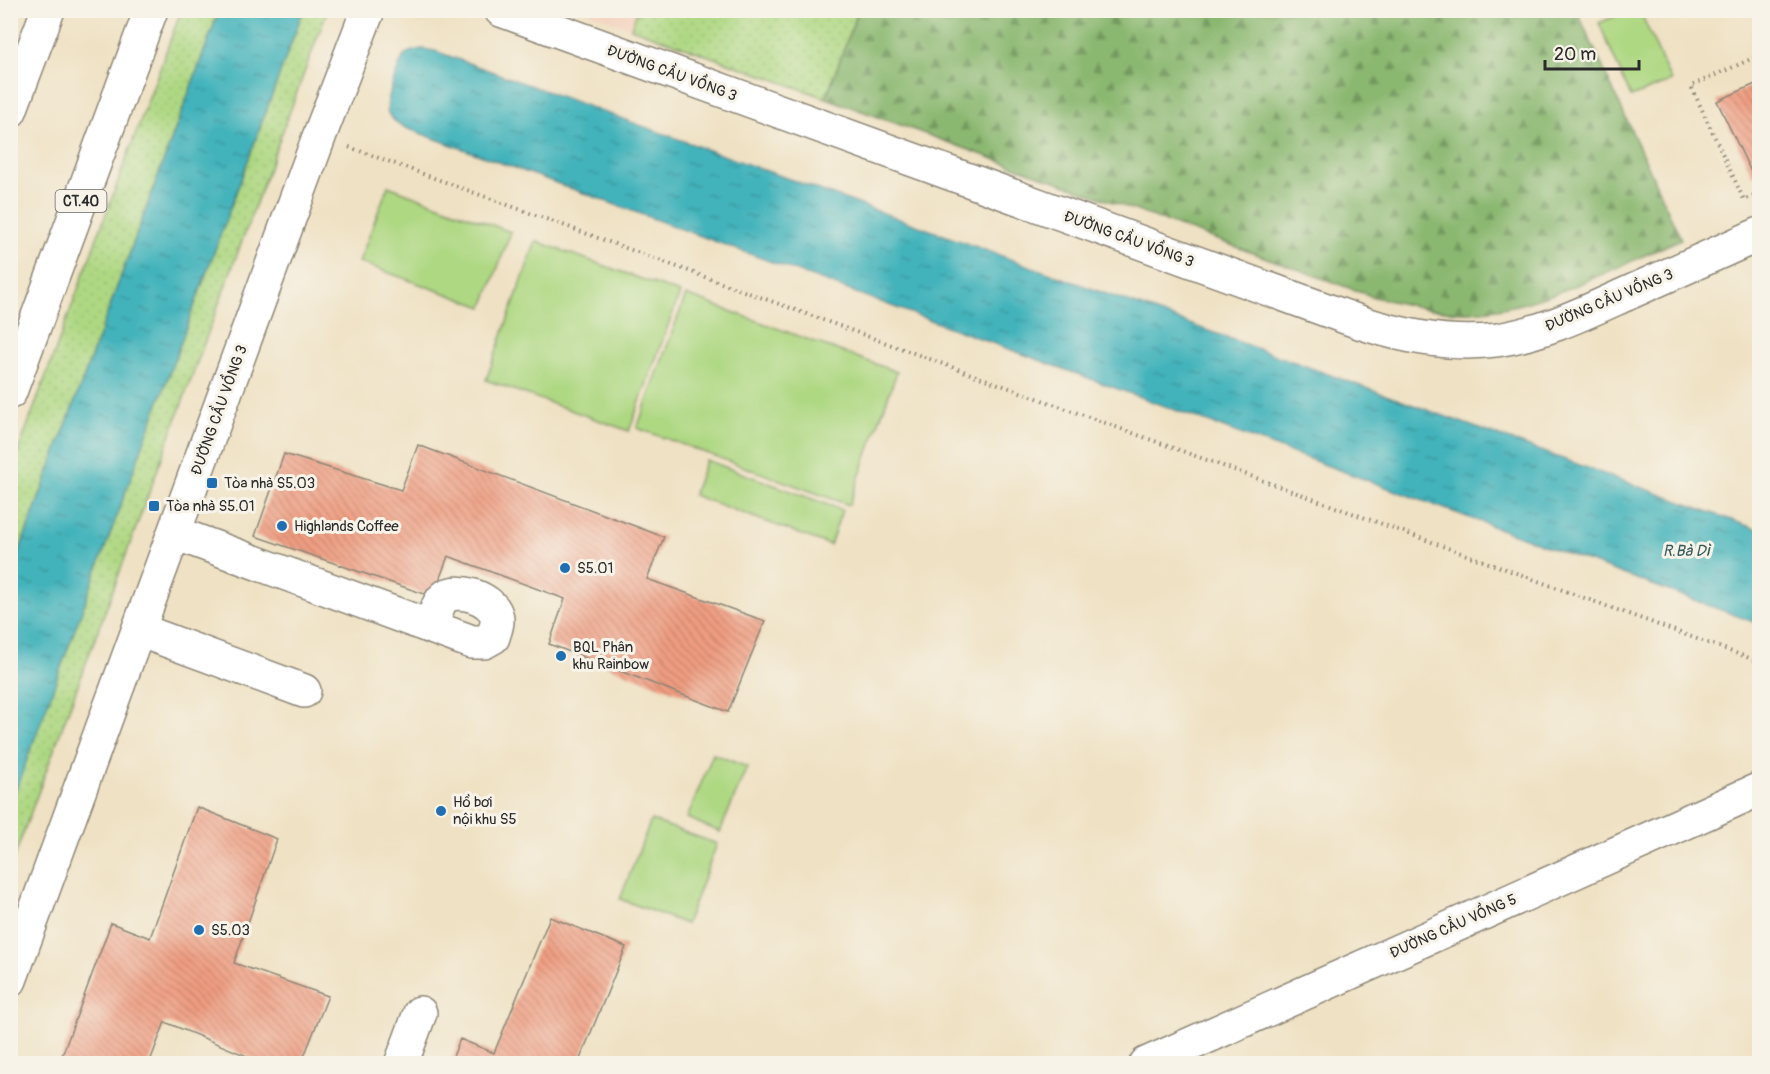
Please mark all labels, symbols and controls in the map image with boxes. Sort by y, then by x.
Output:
scale bar [1545,33,1640,71]
street label: ĐƯỜNG CẦU VỒNG 3 [604,39,740,106]
text: 20 m [1554,43,1596,66]
road number: CT.40 [56,190,106,212]
street label: ĐƯỜNG CẦU VỒNG 3 [1061,205,1197,272]
street label: ĐƯỜNG CẦU VỒNG 3 [1542,263,1676,336]
street label: ĐƯỜNG CẦU VỒNG 3 [185,342,252,478]
place label: Tòa nhà S5.03 [224,474,315,493]
marker: Tòa nhà S5.03 [205,476,219,490]
place label: Tòa nhà S5.01 [166,497,255,516]
marker: Tòa nhà S5.01 [147,499,161,513]
place label: Highlands Coffee [294,517,399,536]
marker: Highlands Coffee [275,519,289,533]
water label: R.Bà Dì [1663,541,1711,561]
place label: S5.01 [577,559,613,578]
marker: S5.01 [558,561,572,575]
place label: BQL Phân khu Rainbow [573,638,649,674]
marker: BQL Phân khu Rainbow [554,649,568,663]
place label: Hồ bơi nội khu S5 [453,793,517,829]
marker: Hồ bơi nội khu S5 [434,804,448,818]
street label: ĐƯỜNG CẦU VỒNG 5 [1386,888,1520,963]
place label: S5.03 [211,921,250,940]
marker: S5.03 [192,923,206,937]

